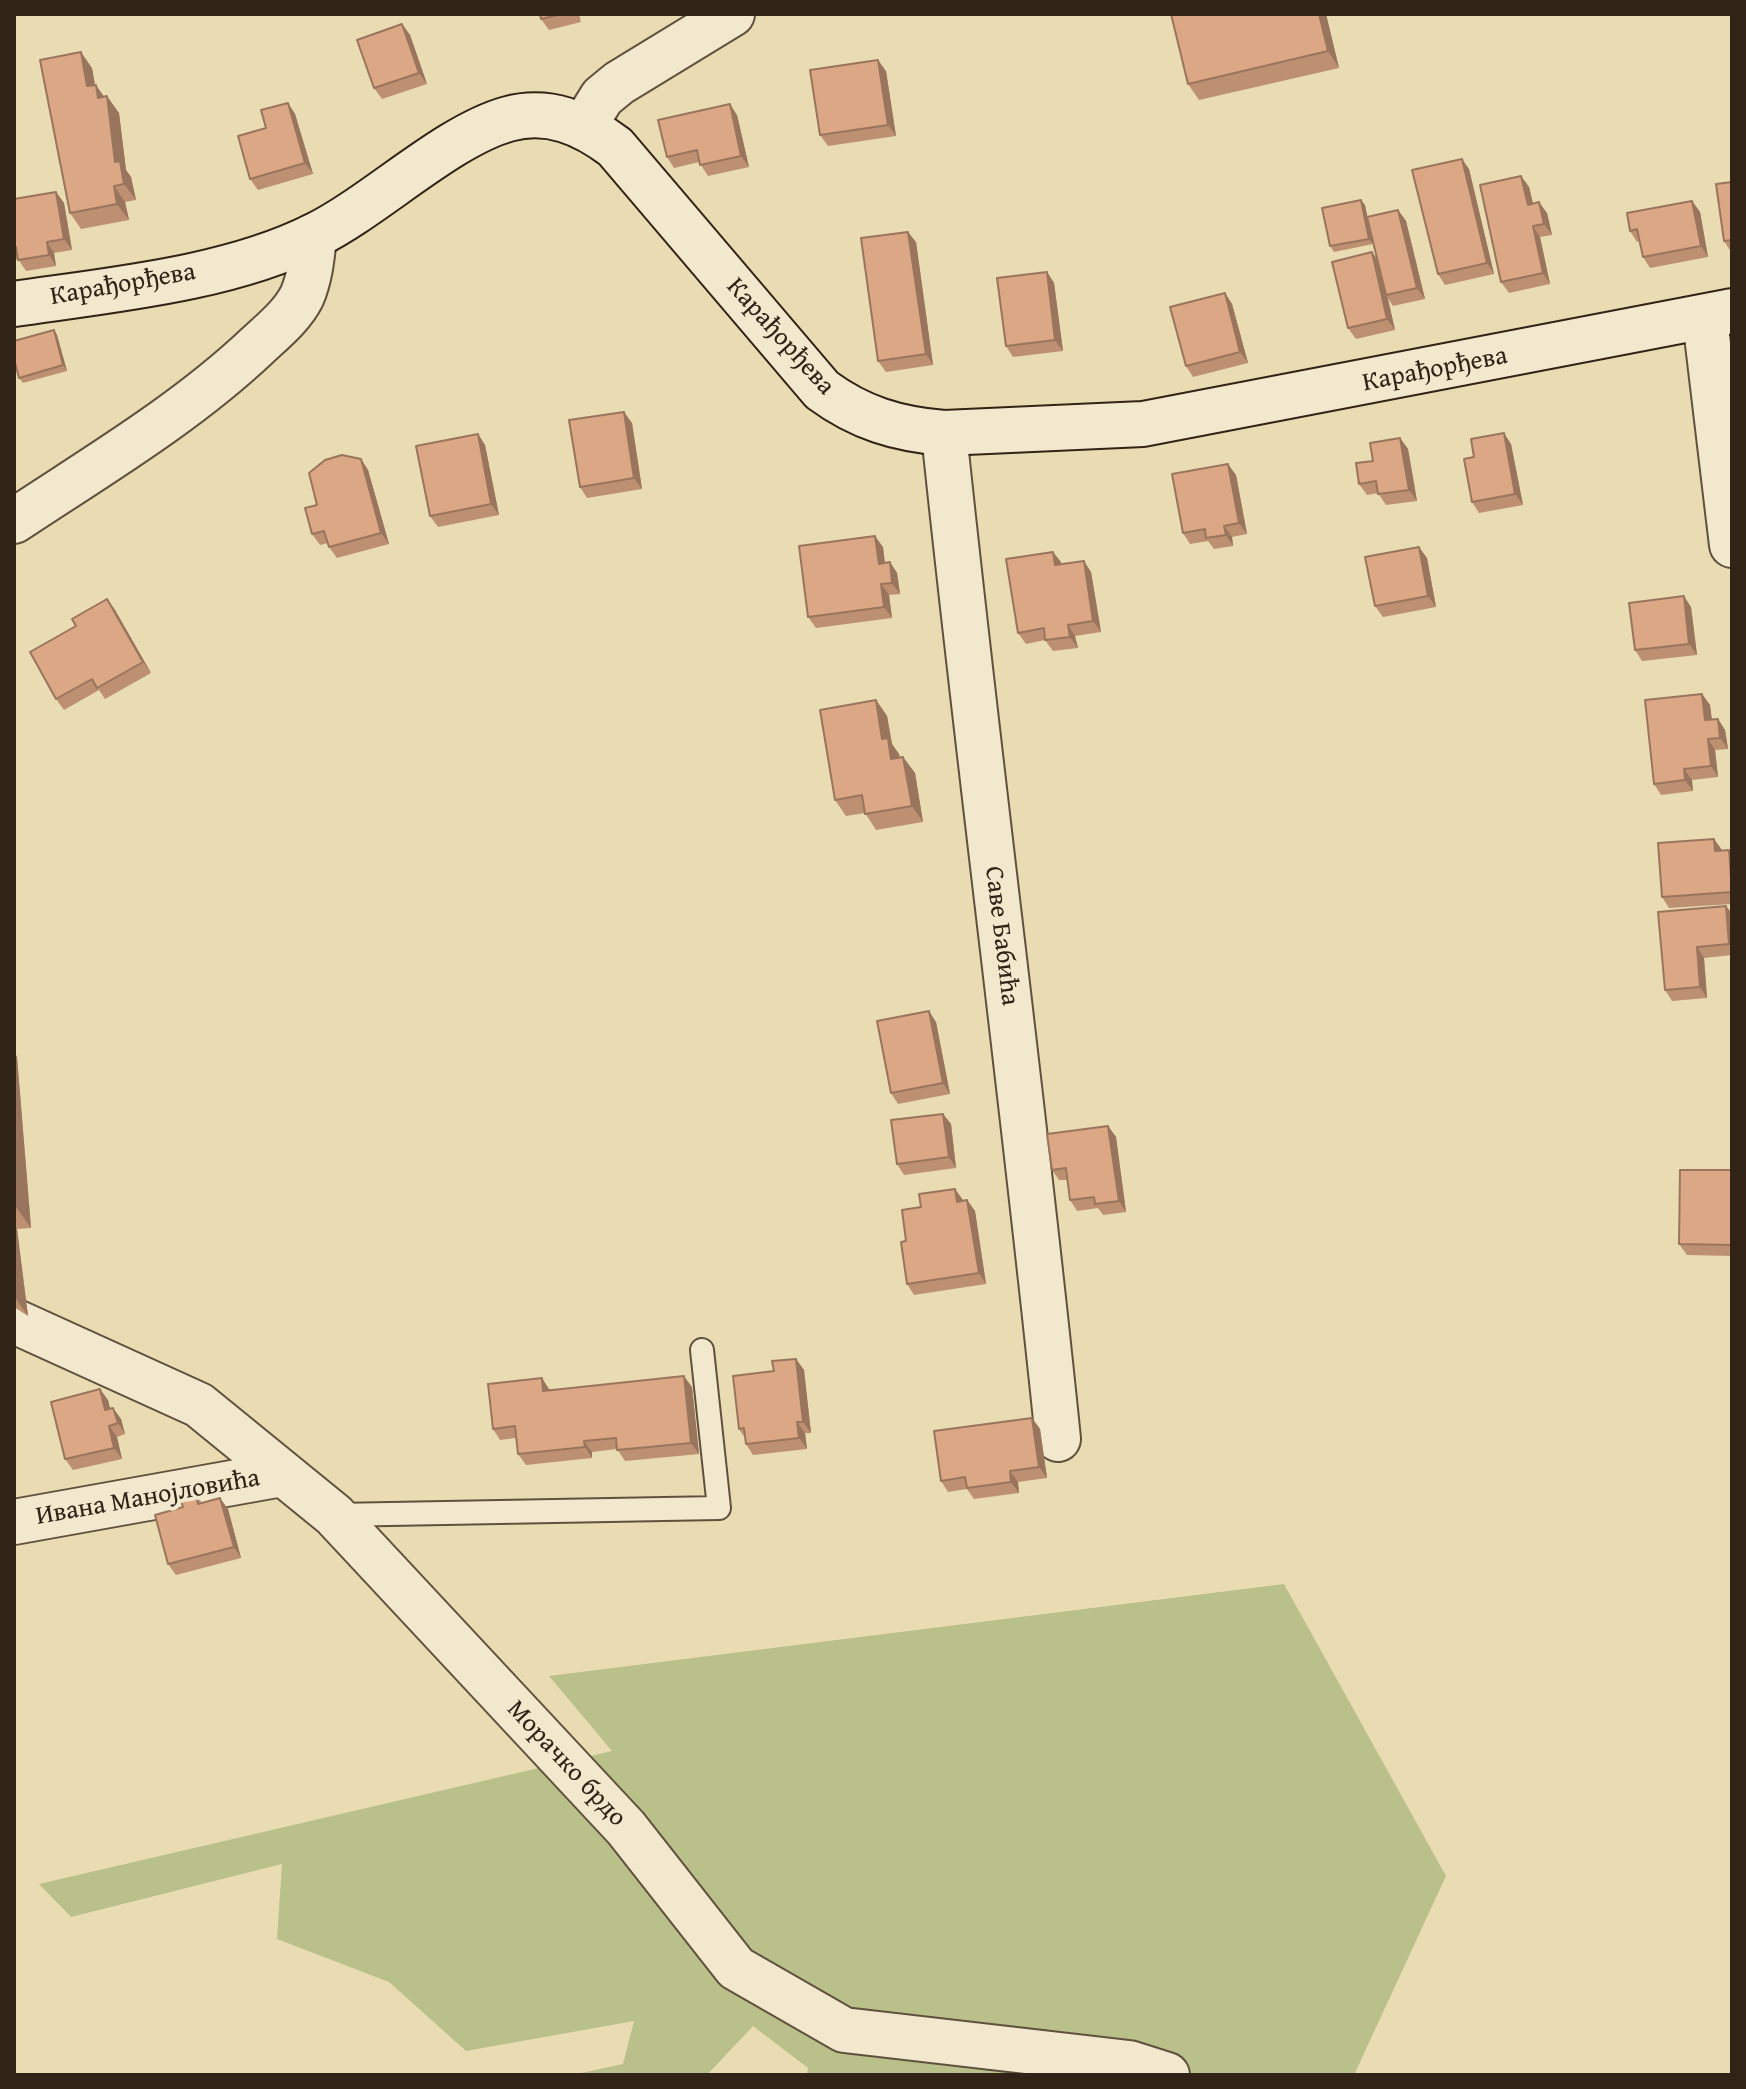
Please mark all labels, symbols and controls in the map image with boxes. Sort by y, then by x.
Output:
street label: Карађорђева [48,257,198,313]
street label: Карађорђева [719,272,841,402]
street label: Карађорђева [1360,341,1510,399]
street label: Саве Бабића [977,865,1025,1007]
street label: Ивана Манојловића [34,1463,262,1533]
street label: Морачко брдо [500,1694,632,1834]

